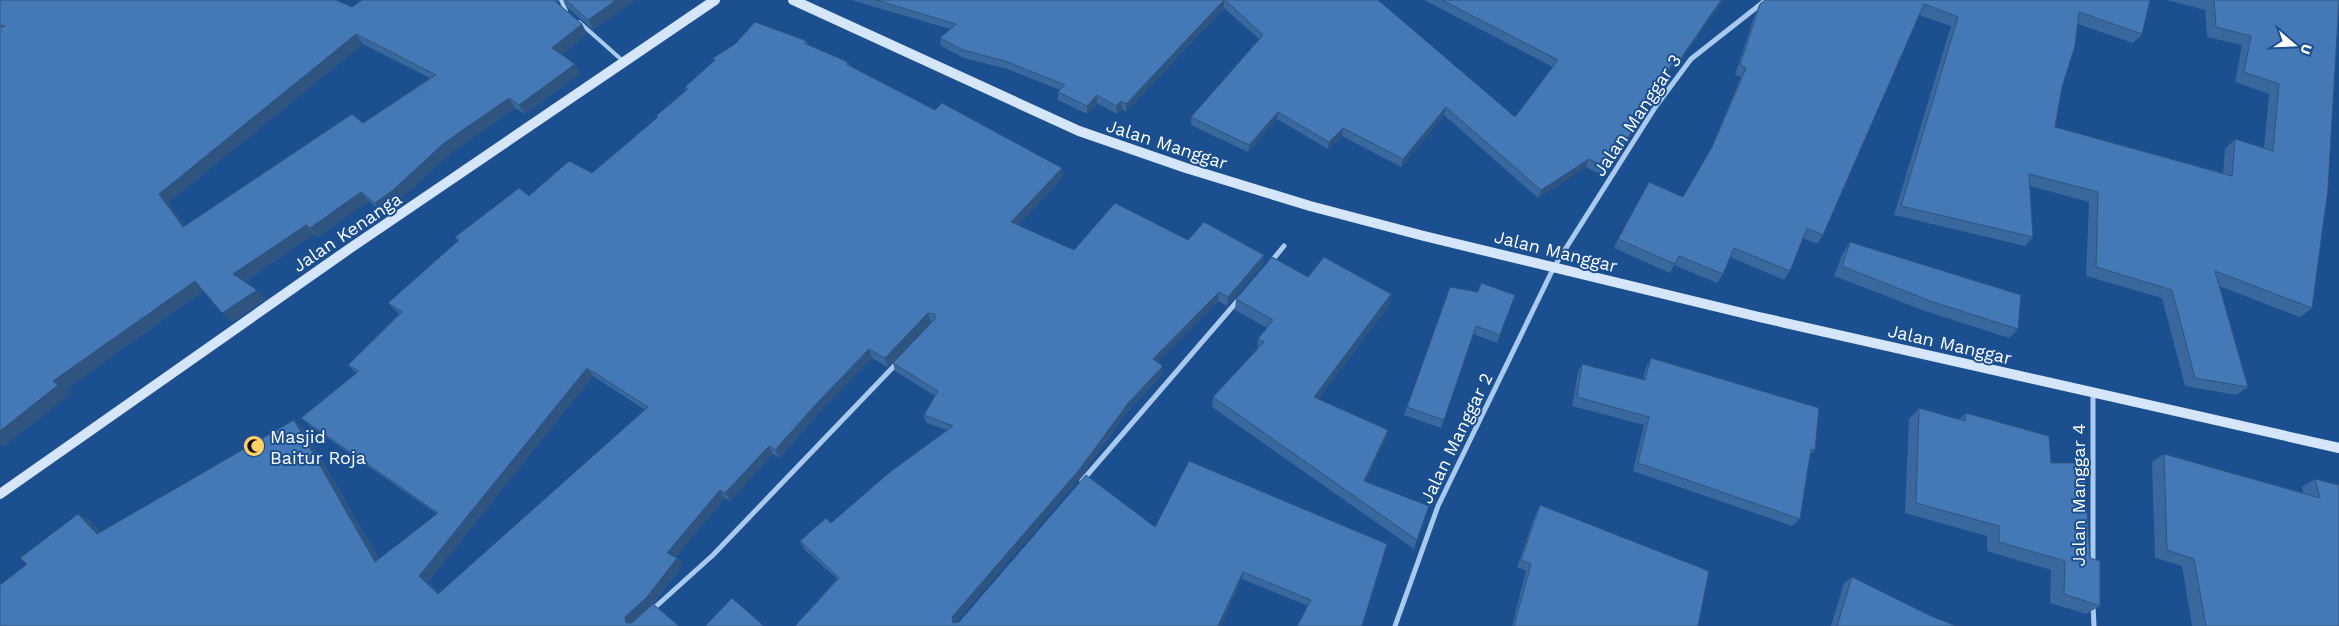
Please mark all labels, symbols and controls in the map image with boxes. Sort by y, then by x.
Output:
north arrow [2269,20,2319,70]
text: U [2297,42,2315,57]
street label: Jalan Manggar 3 [1588,50,1686,180]
street label: Jalan Manggar [1104,114,1230,174]
street label: Jalan Kenanga [289,188,405,276]
street label: Jalan Manggar [1492,226,1620,276]
street label: Jalan Manggar [1886,320,2014,368]
street label: Jalan Manggar 2 [1415,369,1497,507]
street label: Jalan Manggar 4 [2068,423,2089,567]
place label: Masjid Baitur Roja [270,426,366,468]
mosque icon: Masjid Baitur Roja [242,434,266,458]

